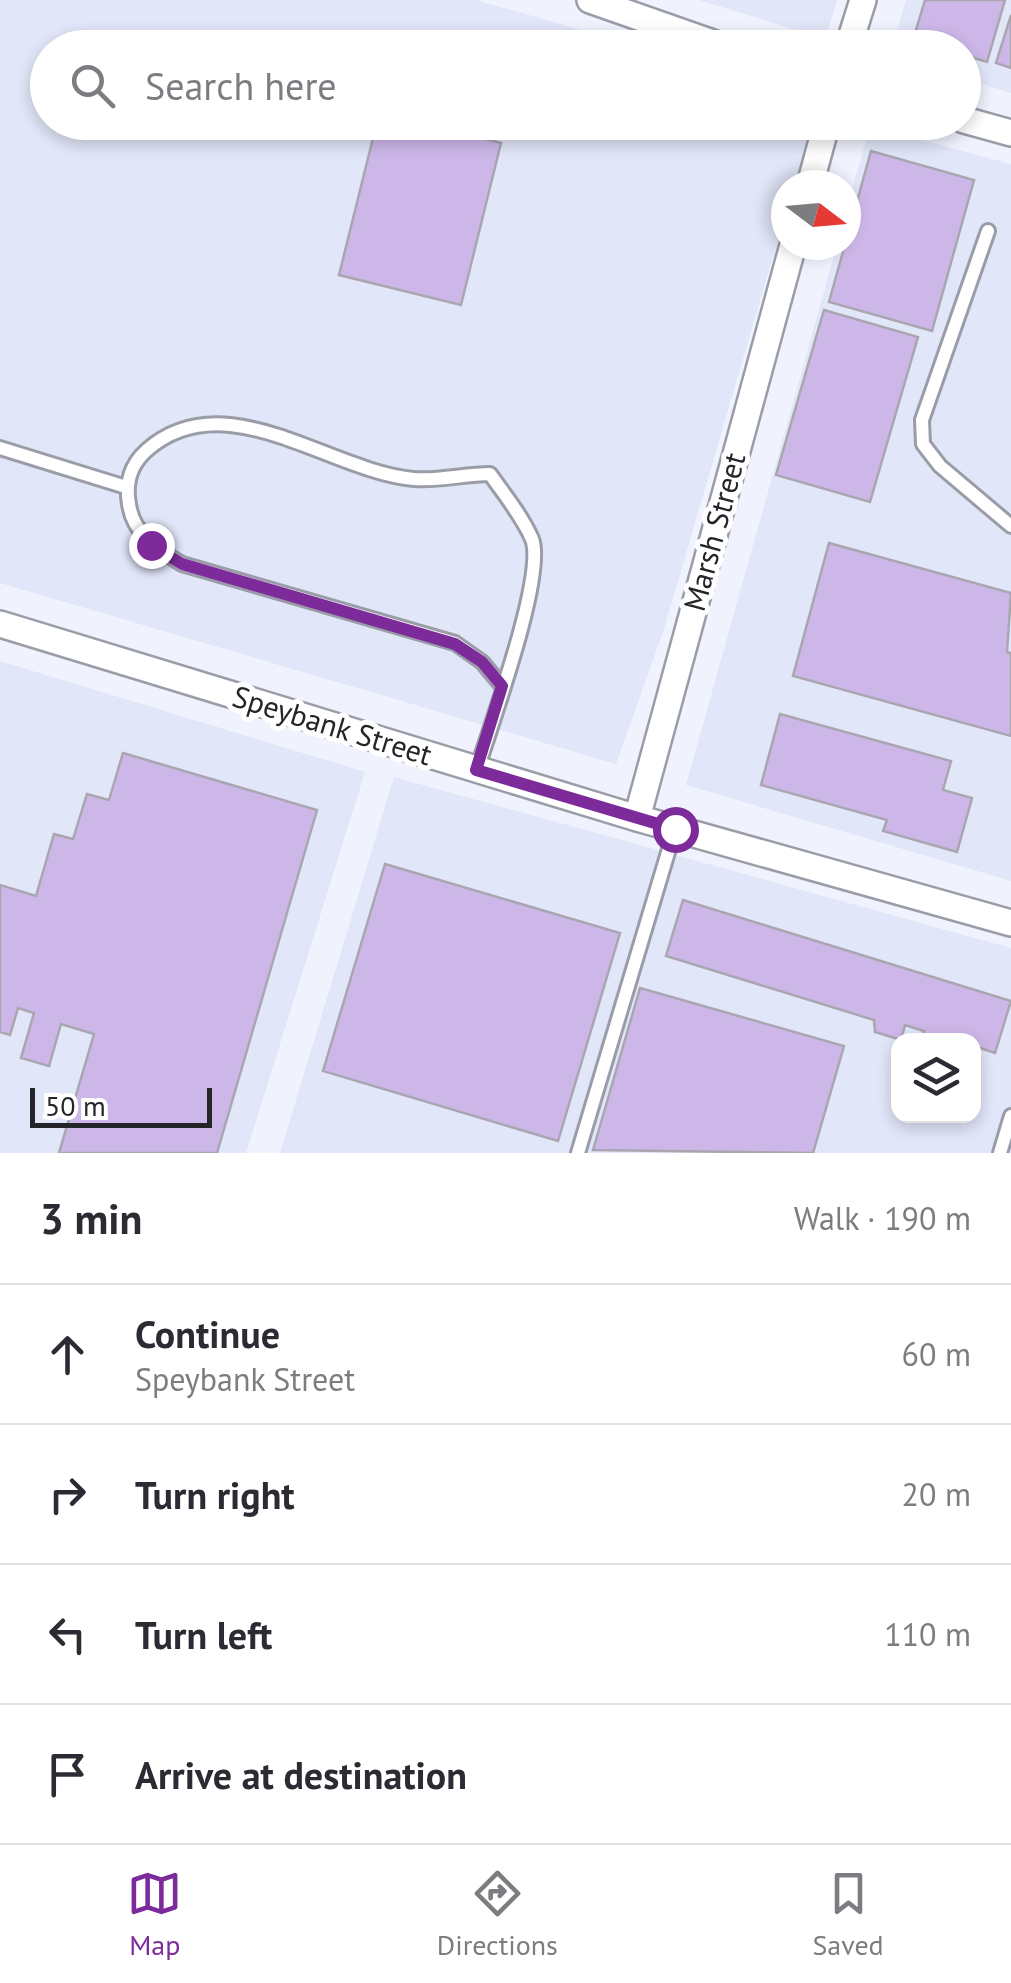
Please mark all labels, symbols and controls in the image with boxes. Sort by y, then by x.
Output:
search box [30,30,981,140]
icon: search [65,58,120,113]
text: Search here [145,61,337,110]
north arrow [771,170,861,260]
street label: Marsh Street [674,448,753,615]
route end [129,523,175,569]
street label: Speybank Street [228,676,437,773]
route start [653,807,699,853]
map controls [891,1033,981,1123]
button: layers [891,1033,981,1123]
scale bar [30,1083,212,1128]
text: 50 m [45,1087,106,1124]
text: 3 min [40,1191,142,1246]
text: Walk · 190 m [794,1197,971,1239]
text: Continue [135,1309,280,1358]
icon: ahead [40,1327,95,1382]
text: 60 m [902,1333,971,1375]
text: Speybank Street [135,1358,355,1400]
icon: right [40,1467,95,1522]
text: Turn right [135,1470,295,1519]
text: 20 m [902,1473,971,1515]
icon: left [40,1607,95,1662]
text: Turn left [135,1610,272,1659]
text: 110 m [884,1613,971,1655]
icon: arrive [40,1747,95,1802]
text: Arrive at destination [135,1750,467,1799]
tab: Map [127,1866,182,1963]
tab: Directions [437,1866,558,1963]
tab: Saved [812,1866,884,1963]

